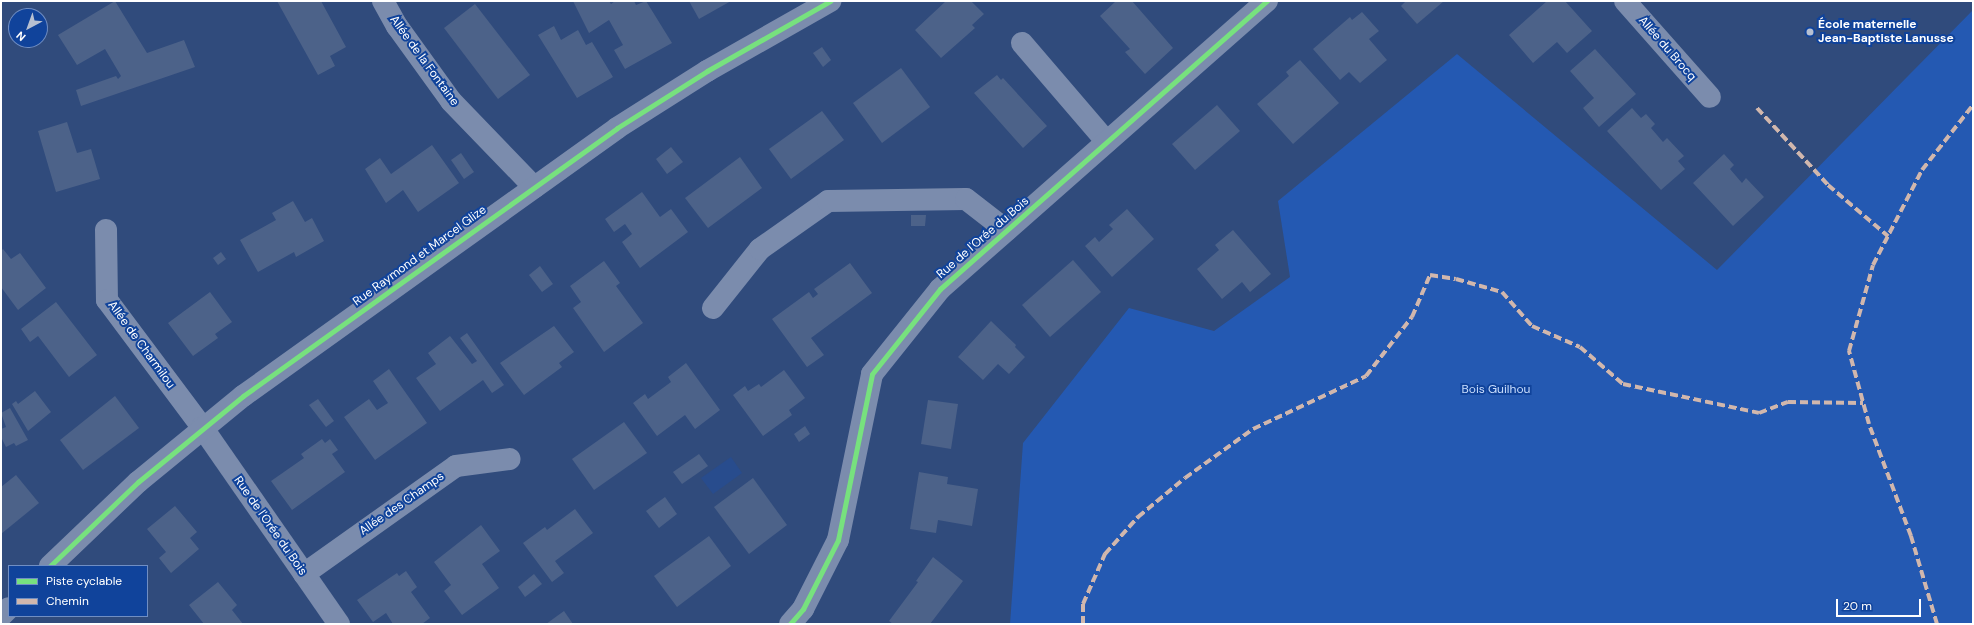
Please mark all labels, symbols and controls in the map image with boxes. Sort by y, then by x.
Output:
north arrow [8,8,48,48]
street label: Allée de la Fontaine [386,13,462,109]
street label: Allée du Brocq [1635,14,1699,84]
place label: École maternelle Jean-Baptiste Lanusse [1818,18,1954,46]
marker: École maternelle Jean-Baptiste Lanusse [1805,27,1815,37]
text: N [13,28,28,44]
street label: Rue de l'Orée du Bois [934,194,1032,282]
street label: Rue Raymond et Marcel Glize [351,203,489,309]
street label: Allée de Charmilou [104,299,178,391]
park label: Bois Guilhou [1462,383,1530,397]
street label: Allée des Champs [357,469,447,539]
street label: Rue de l'Orée du Bois [230,474,310,578]
legend [8,565,148,617]
text: Piste cyclable [46,573,122,589]
scale bar [1838,591,1923,617]
text: Chemin [46,593,89,609]
text: 20 m [1843,598,1872,614]

